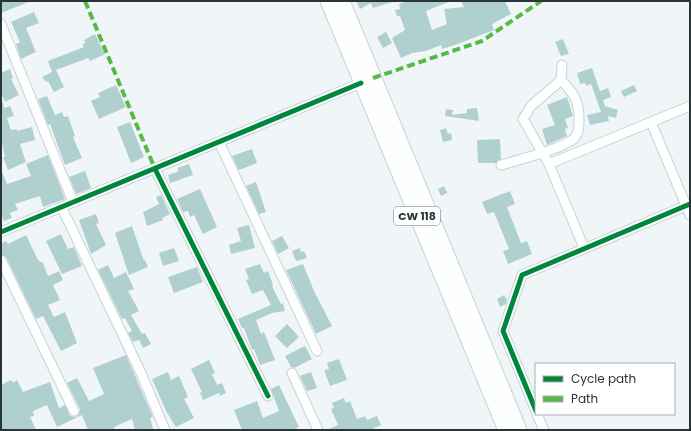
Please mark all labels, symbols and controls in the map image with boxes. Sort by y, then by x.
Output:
road number: CW 118 [394,207,440,225]
legend [535,363,675,415]
text: Cycle path [571,370,636,387]
text: Path [571,390,598,407]

